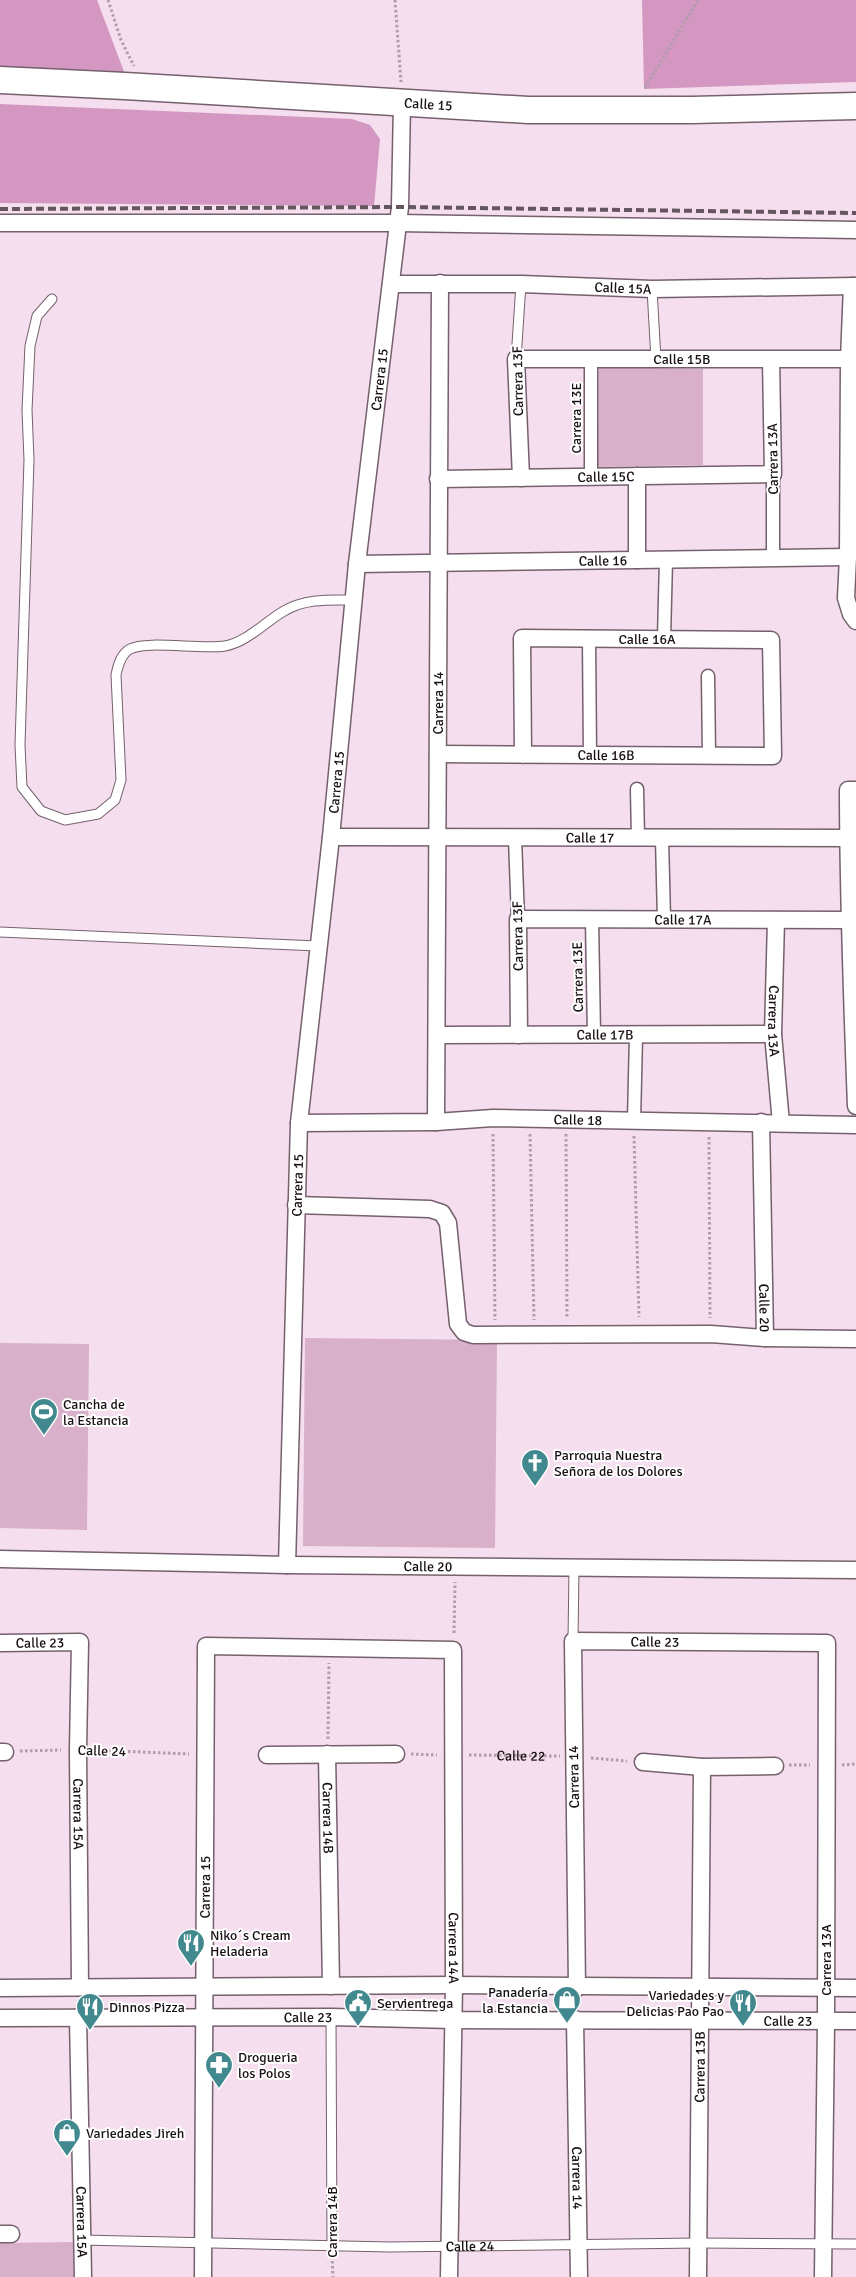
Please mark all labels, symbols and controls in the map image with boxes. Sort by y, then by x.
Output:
street label: Calle 15 [404,94,453,114]
street label: Calle 15A [594,278,652,297]
street label: Carrera 13F [509,346,527,416]
street label: Carrera 15 [367,347,391,412]
street label: Calle 15B [653,351,710,368]
street label: Carrera 13E [568,383,585,453]
street label: Carrera 13A [764,423,782,495]
street label: Calle 15C [577,468,635,485]
street label: Calle 16 [579,552,627,569]
street label: Calle 16A [618,631,676,648]
street label: Carrera 14 [429,671,447,735]
street label: Calle 16B [577,746,635,764]
street label: Carrera 15 [325,750,348,814]
street label: Calle 17 [566,829,614,846]
street label: Carrera 13F [509,901,527,971]
street label: Calle 17A [654,911,712,928]
street label: Carrera 13E [569,941,587,1013]
street label: Carrera 13A [764,985,784,1058]
street label: Calle 17B [576,1026,634,1043]
street label: Calle 18 [553,1111,602,1129]
street label: Carrera 15 [288,1153,307,1217]
street label: Calle 20 [755,1283,773,1332]
place label: Cancha de la Estancia [63,1396,129,1429]
sports icon: Cancha de la Estancia [29,1397,59,1436]
place label: Parroquia Nuestra Señora de los Dolores [554,1447,683,1480]
church icon: Parroquia Nuestra Señora de los Dolores [520,1448,550,1487]
street label: Calle 20 [404,1558,452,1575]
street label: Calle 23 [631,1633,679,1650]
street label: Calle 23 [16,1634,64,1651]
street label: Calle 24 [77,1742,127,1760]
street label: Carrera 14 [565,1745,583,1809]
street label: Calle 22 [497,1747,545,1764]
street label: Carrera 15A [70,1778,87,1850]
street label: Carrera 14B [319,1782,337,1854]
street label: Carrera 15 [196,1856,214,1919]
street label: Carrera 14A [445,1912,462,1984]
street label: Carrera 13A [818,1924,835,1996]
place label: Niko´s Cream Heladeria [210,1927,291,1960]
restaurant icon: Niko´s Cream Heladeria [176,1928,206,1967]
place label: Panadería la Estancia [482,1984,548,2017]
shop icon: Panadería la Estancia [552,1985,582,2024]
place label: Variedades y Delicias Pao Pao [626,1987,724,2020]
public building icon: Servientrega [343,1988,373,2027]
restaurant icon: Variedades y Delicias Pao Pao [728,1988,758,2027]
restaurant icon: Dinnos Pizza [75,1992,105,2031]
place label: Servientrega [377,1995,453,2012]
place label: Dinnos Pizza [109,1999,185,2016]
street label: Calle 23 [284,2008,332,2026]
street label: Calle 23 [764,2012,812,2029]
street label: Carrera 13B [691,2031,708,2103]
place label: Drogueria los Polos [238,2049,298,2082]
pharmacy icon: Drogueria los Polos [204,2050,234,2089]
shop icon: Variedades Jireh [52,2118,82,2157]
place label: Variedades Jireh [86,2125,184,2142]
street label: Carrera 14 [568,2146,586,2210]
street label: Carrera 15A [73,2186,91,2258]
street label: Carrera 14B [324,2186,341,2258]
street label: Calle 24 [445,2237,495,2255]

